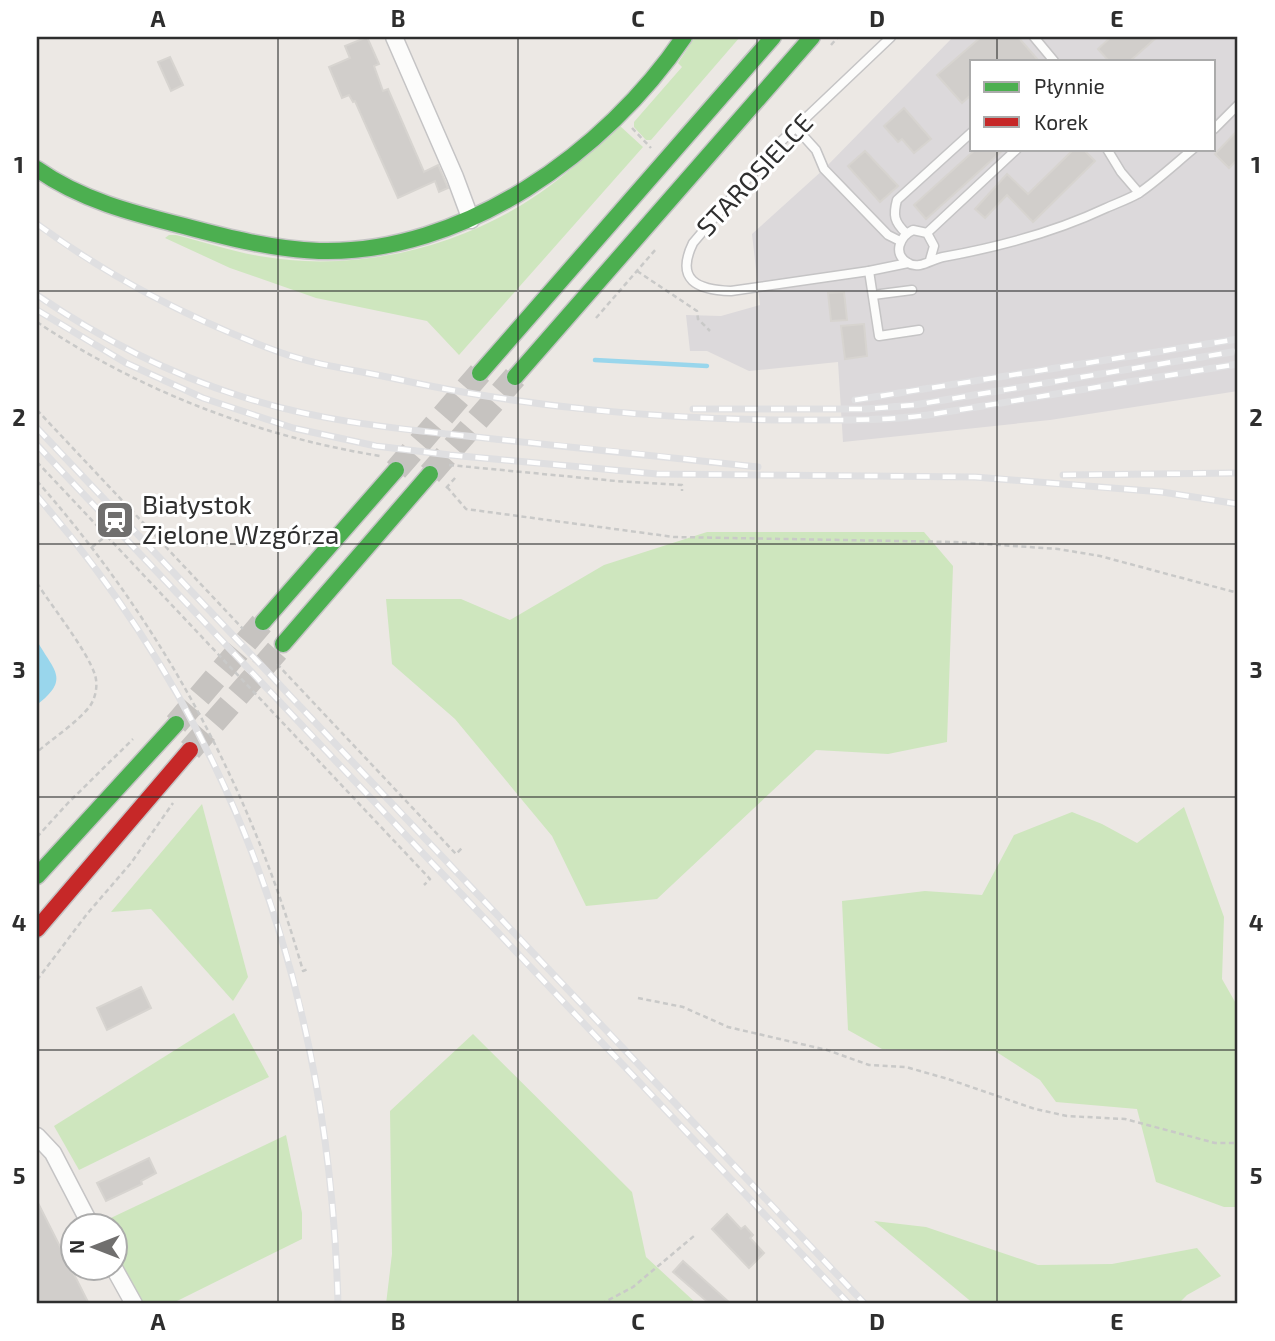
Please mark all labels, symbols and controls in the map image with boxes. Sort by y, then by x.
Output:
text: A [150,4,166,32]
text: B [391,4,405,32]
text: C [631,4,645,32]
text: D [869,4,885,32]
text: E [1110,4,1124,32]
legend [970,60,1216,150]
text: Płynnie [1034,73,1105,98]
street label: STAROSIELCE [689,106,818,242]
text: Korek [1034,109,1088,134]
text: 1 [14,150,24,178]
text: 1 [1251,150,1261,178]
text: 2 [12,403,26,431]
text: 2 [1249,403,1263,431]
place label: Białystok Zielone Wzgórza [142,488,339,549]
station icon: Białystok Zielone Wzgórza [94,499,136,541]
text: 3 [12,655,26,683]
text: 3 [1249,655,1263,683]
text: 4 [12,908,26,936]
text: 4 [1249,908,1263,936]
text: 5 [13,1161,25,1189]
text: 5 [1250,1161,1262,1189]
north arrow [60,1212,130,1282]
text: N [65,1240,88,1254]
text: A [150,1307,166,1335]
text: B [391,1307,405,1335]
text: C [631,1307,645,1335]
text: D [869,1307,885,1335]
text: E [1110,1307,1124,1335]

